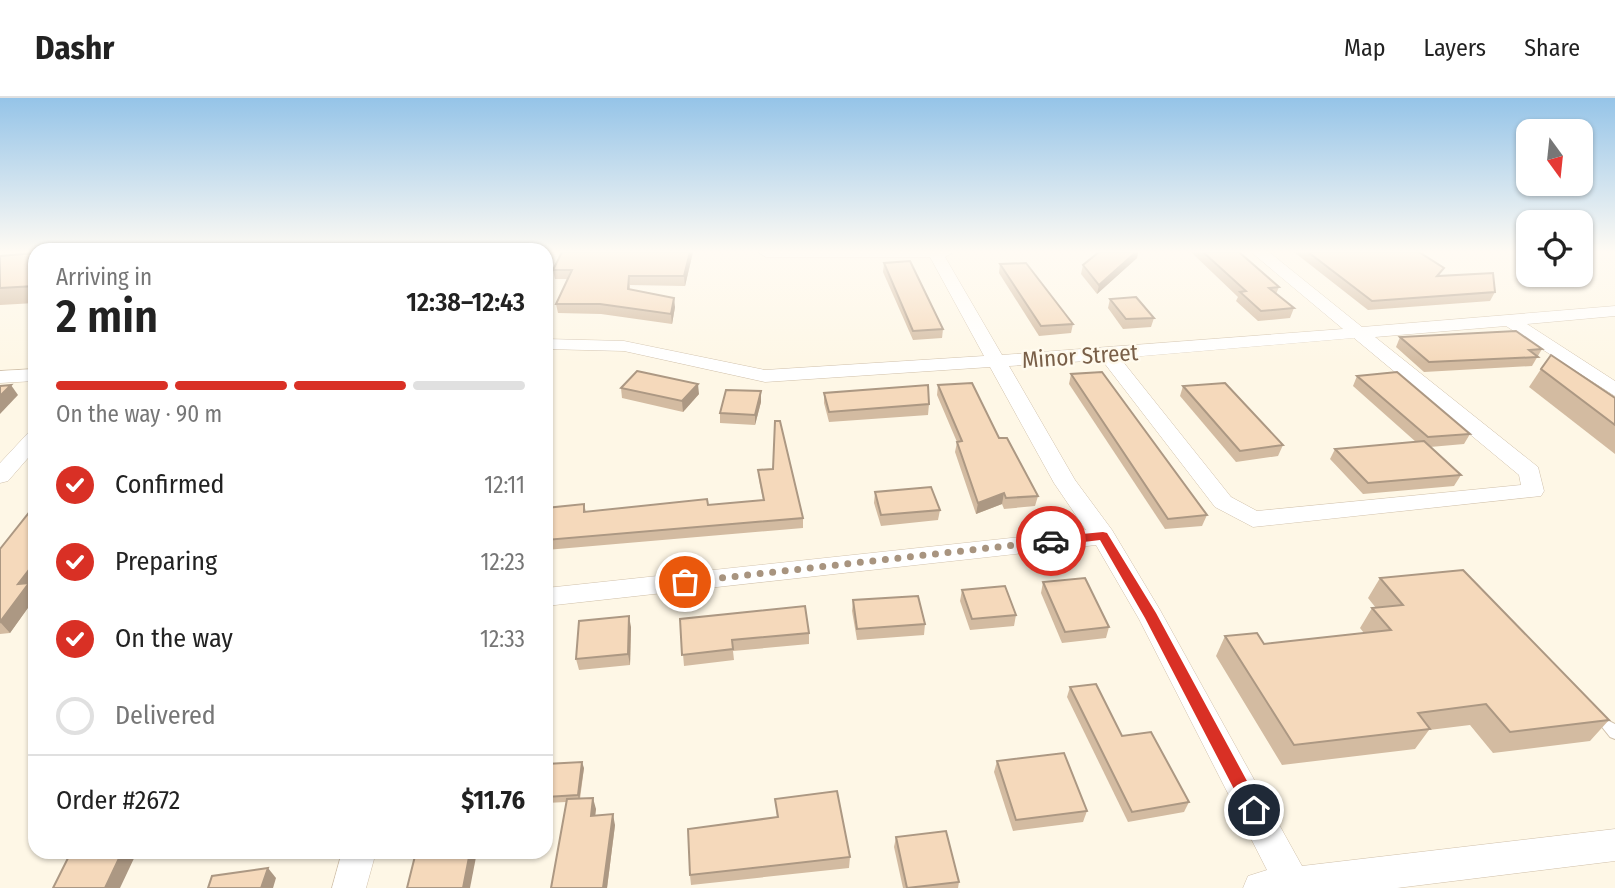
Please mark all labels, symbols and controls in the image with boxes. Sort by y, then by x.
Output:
text: Dashr [35,28,114,68]
text: Map [1344,34,1386,62]
text: Layers [1424,34,1486,62]
text: Share [1524,34,1580,62]
north arrow [1516,119,1592,196]
map controls [1516,119,1593,287]
button: locate [1516,210,1593,287]
text: Arriving in [56,263,152,291]
text: 12:38–12:43 [406,287,525,318]
text: 2 min [56,289,158,344]
street label: Minor Street [1021,338,1139,374]
text: On the way · 90 m [56,400,222,428]
icon: check [56,466,94,504]
text: Confirmed [115,469,225,500]
text: 12:11 [484,471,525,499]
courier [1016,506,1086,576]
icon: car [1032,522,1070,560]
icon: check [56,543,94,581]
text: Preparing [115,546,217,577]
text: 12:23 [481,548,525,576]
pin [655,552,715,612]
icon: bag [666,563,704,601]
icon: check [56,620,94,658]
text: On the way [115,623,233,654]
text: 12:33 [480,625,525,653]
text: Delivered [115,700,216,731]
pin [1224,780,1284,840]
text: Order #2672 [56,785,180,816]
text: $11.76 [461,785,525,816]
icon: home [1235,791,1273,829]

